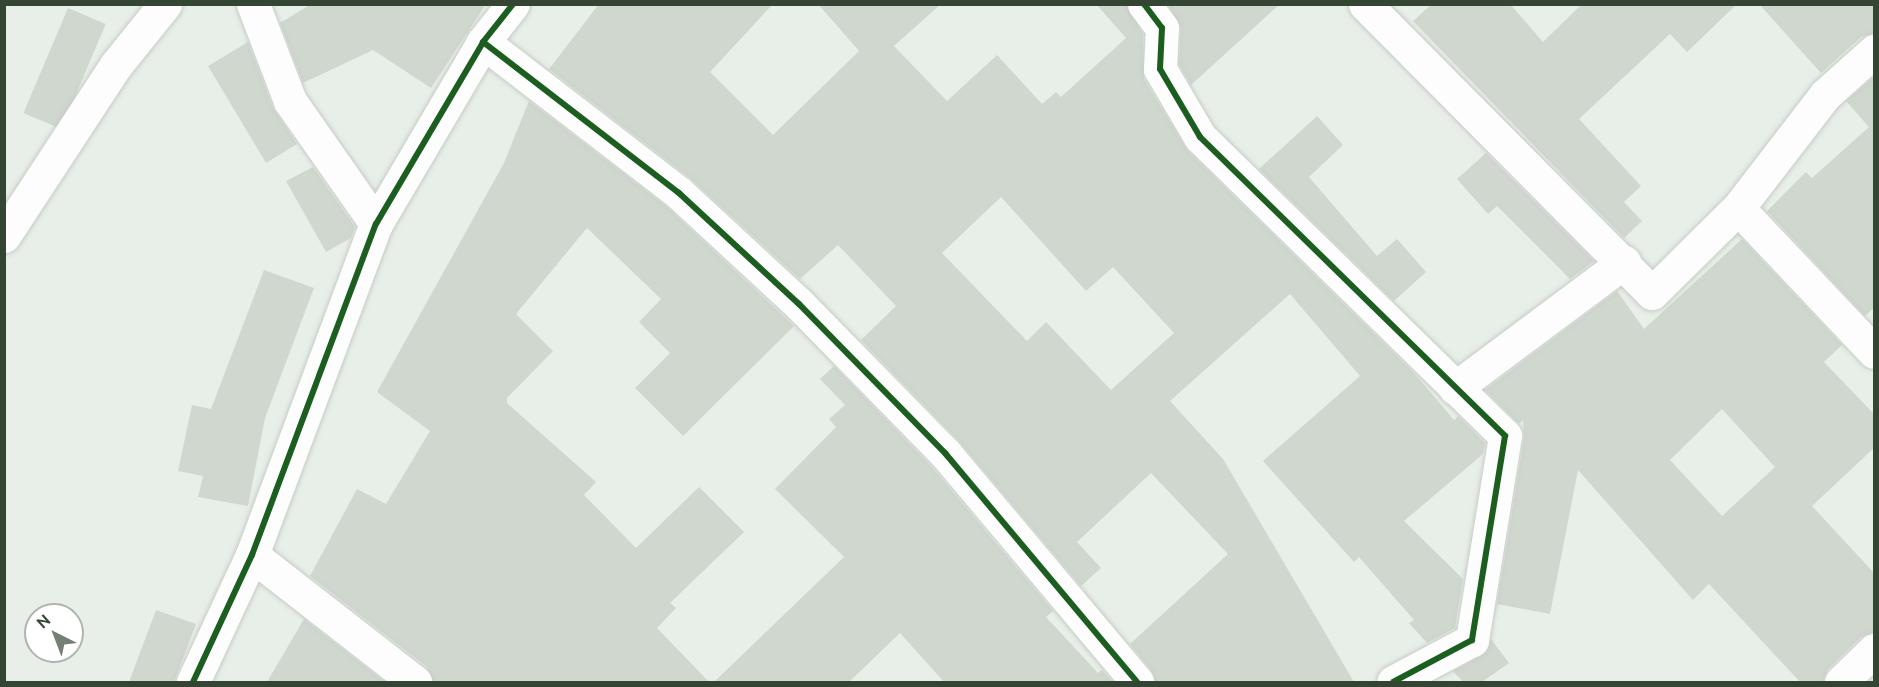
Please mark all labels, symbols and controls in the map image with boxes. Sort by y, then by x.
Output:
north arrow [24,603,84,663]
text: N [33,610,54,632]

